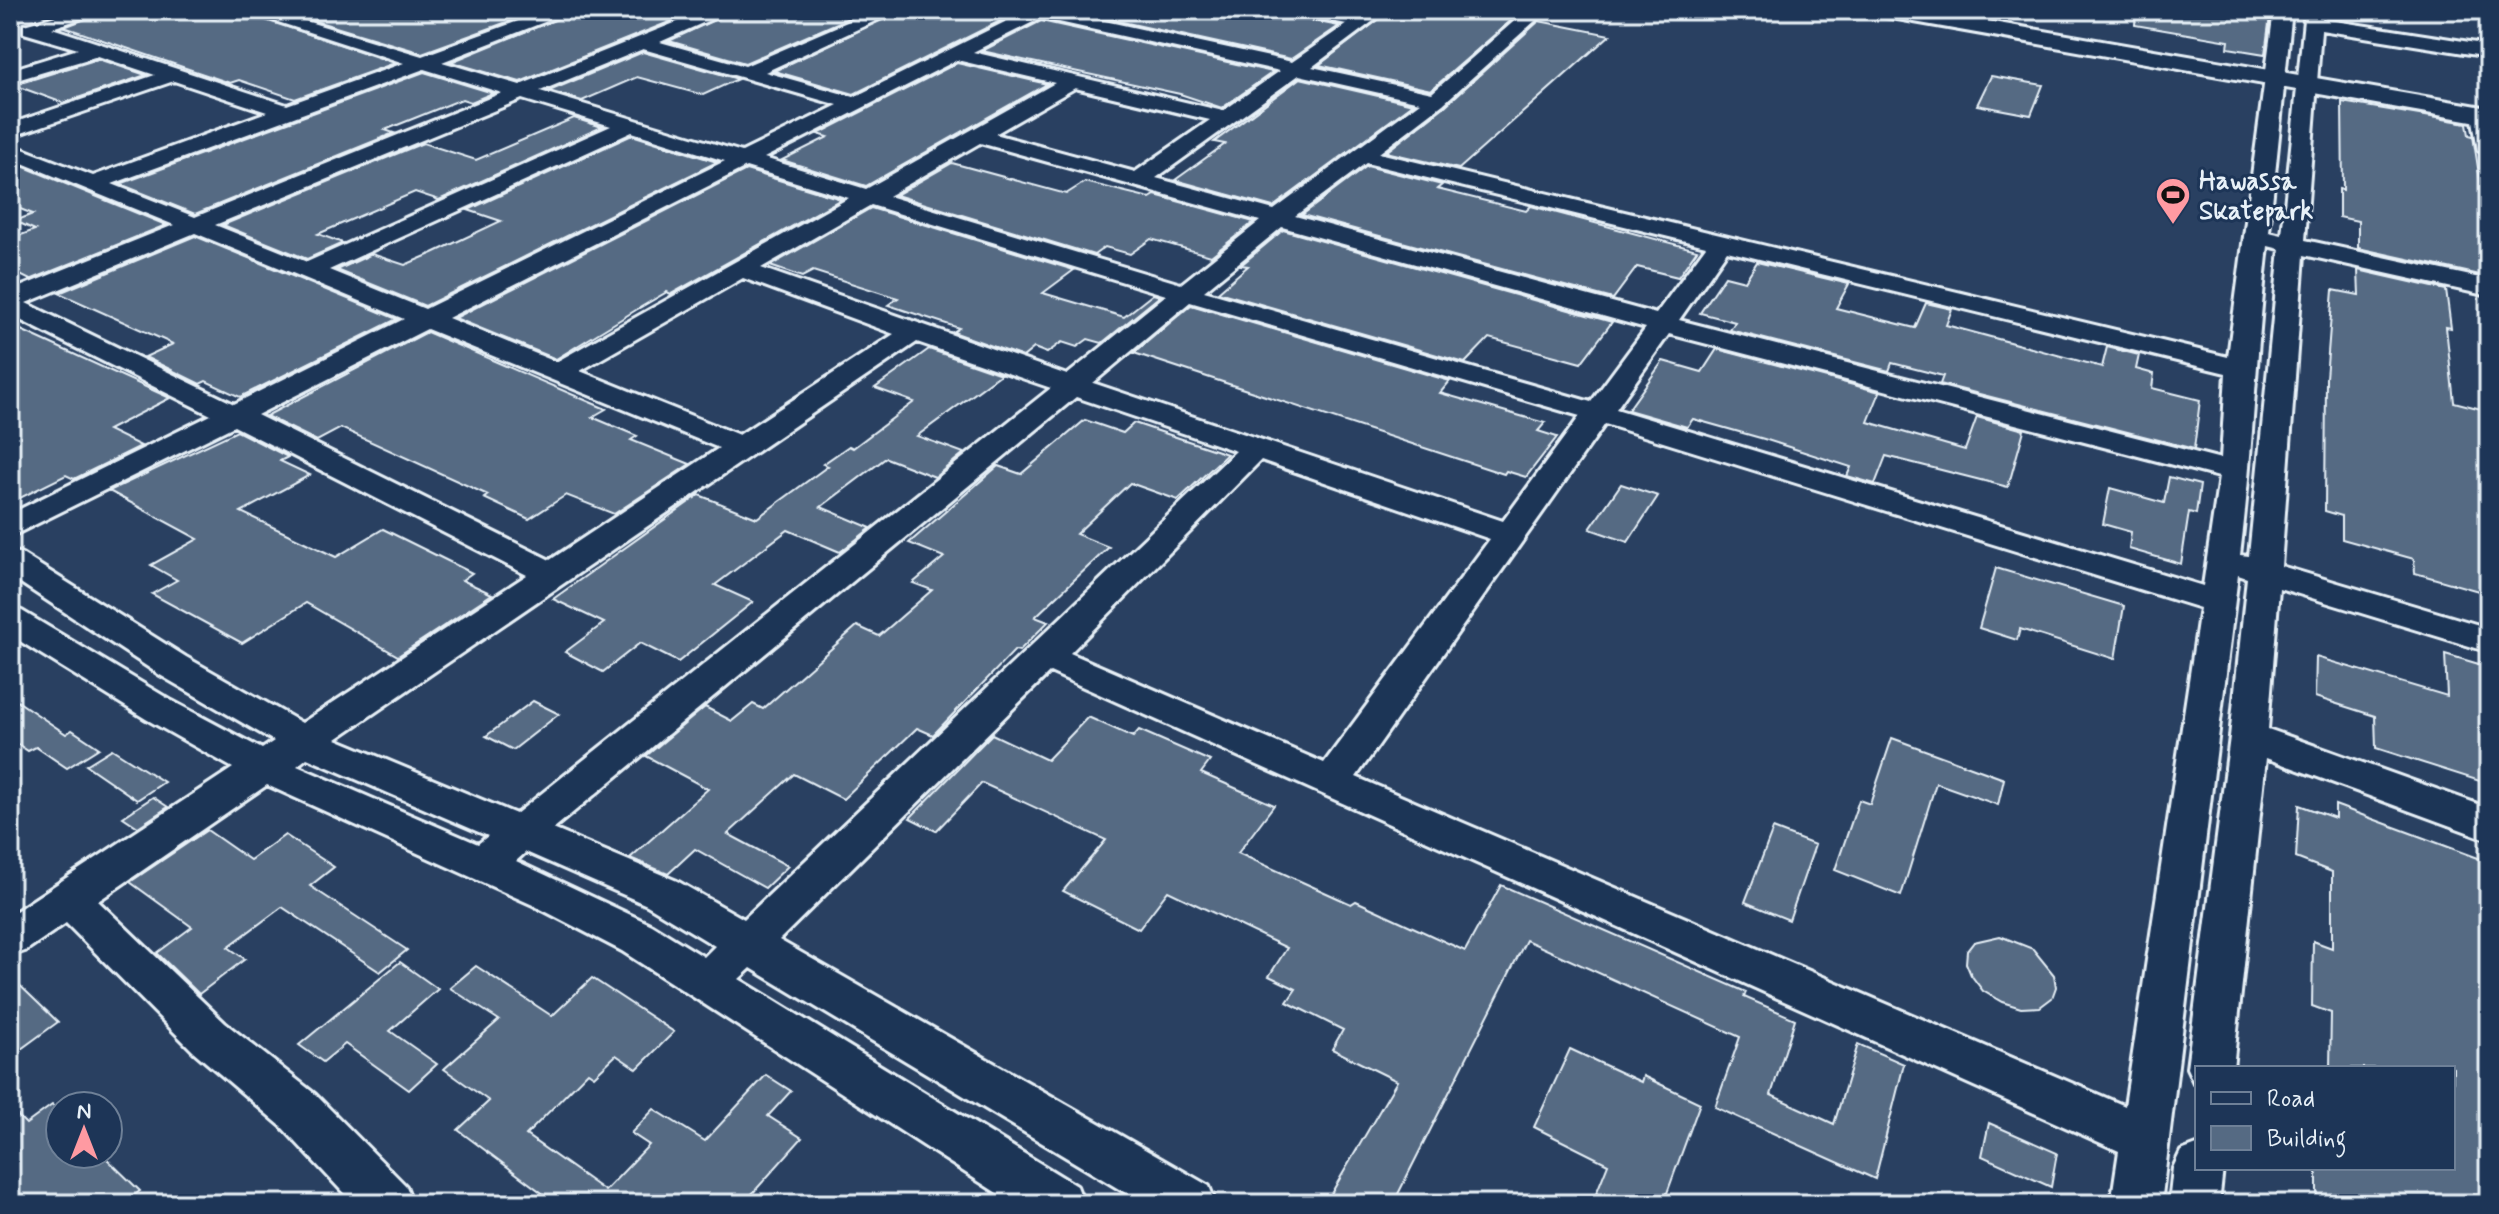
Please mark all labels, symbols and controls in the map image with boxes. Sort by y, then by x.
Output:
place label: Hawassa Skatepark [2199,165,2313,229]
sports icon: Hawassa Skatepark [2154,176,2192,226]
legend [2195,1066,2455,1170]
text: Road [2267,1084,2315,1115]
north arrow [44,1090,124,1170]
text: N [77,1098,91,1126]
text: Building [2267,1124,2347,1158]

